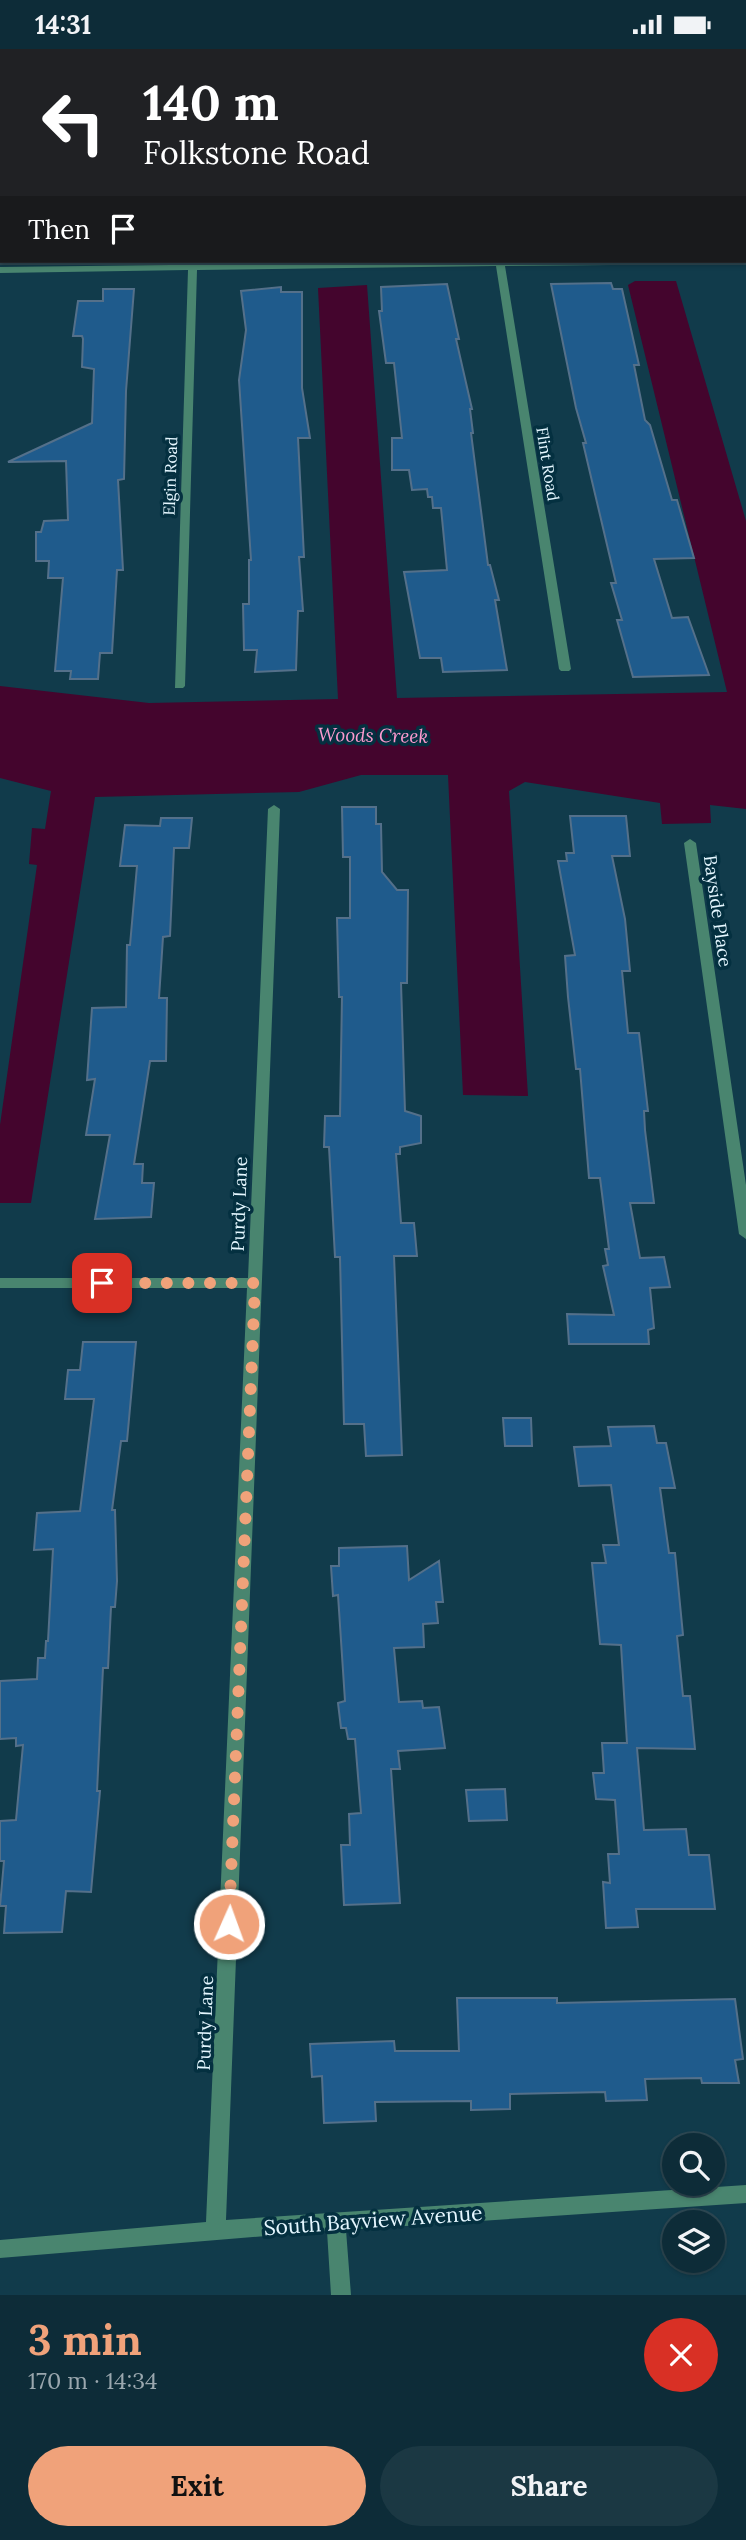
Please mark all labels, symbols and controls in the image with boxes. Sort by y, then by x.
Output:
text: 14:31 [35,8,91,41]
text: 140 m [143,71,279,133]
icon: left [28,77,119,168]
text: Folkstone Road [143,132,370,173]
icon: arrive [104,210,142,248]
text: Then [28,213,90,246]
street label: Flint Road [532,426,564,503]
street label: Elgin Road [159,436,181,516]
water label: Woods Creek [317,722,429,748]
street label: Bayside Place [699,854,737,969]
street label: Purdy Lane [226,1156,252,1252]
pin [72,1253,132,1313]
icon: arrive [83,1264,121,1302]
position arrow [192,1887,266,1961]
street label: Purdy Lane [192,1975,218,2071]
map controls [662,2133,725,2273]
button: search [662,2133,725,2196]
street label: South Bayview Avenue [263,2199,483,2241]
button: layers [662,2210,725,2273]
text: 3 min [28,2313,142,2367]
button: close [644,2318,718,2392]
text: 170 m · 14:34 [28,2366,158,2395]
button: Exit [28,2446,366,2526]
button: Share [380,2446,718,2526]

